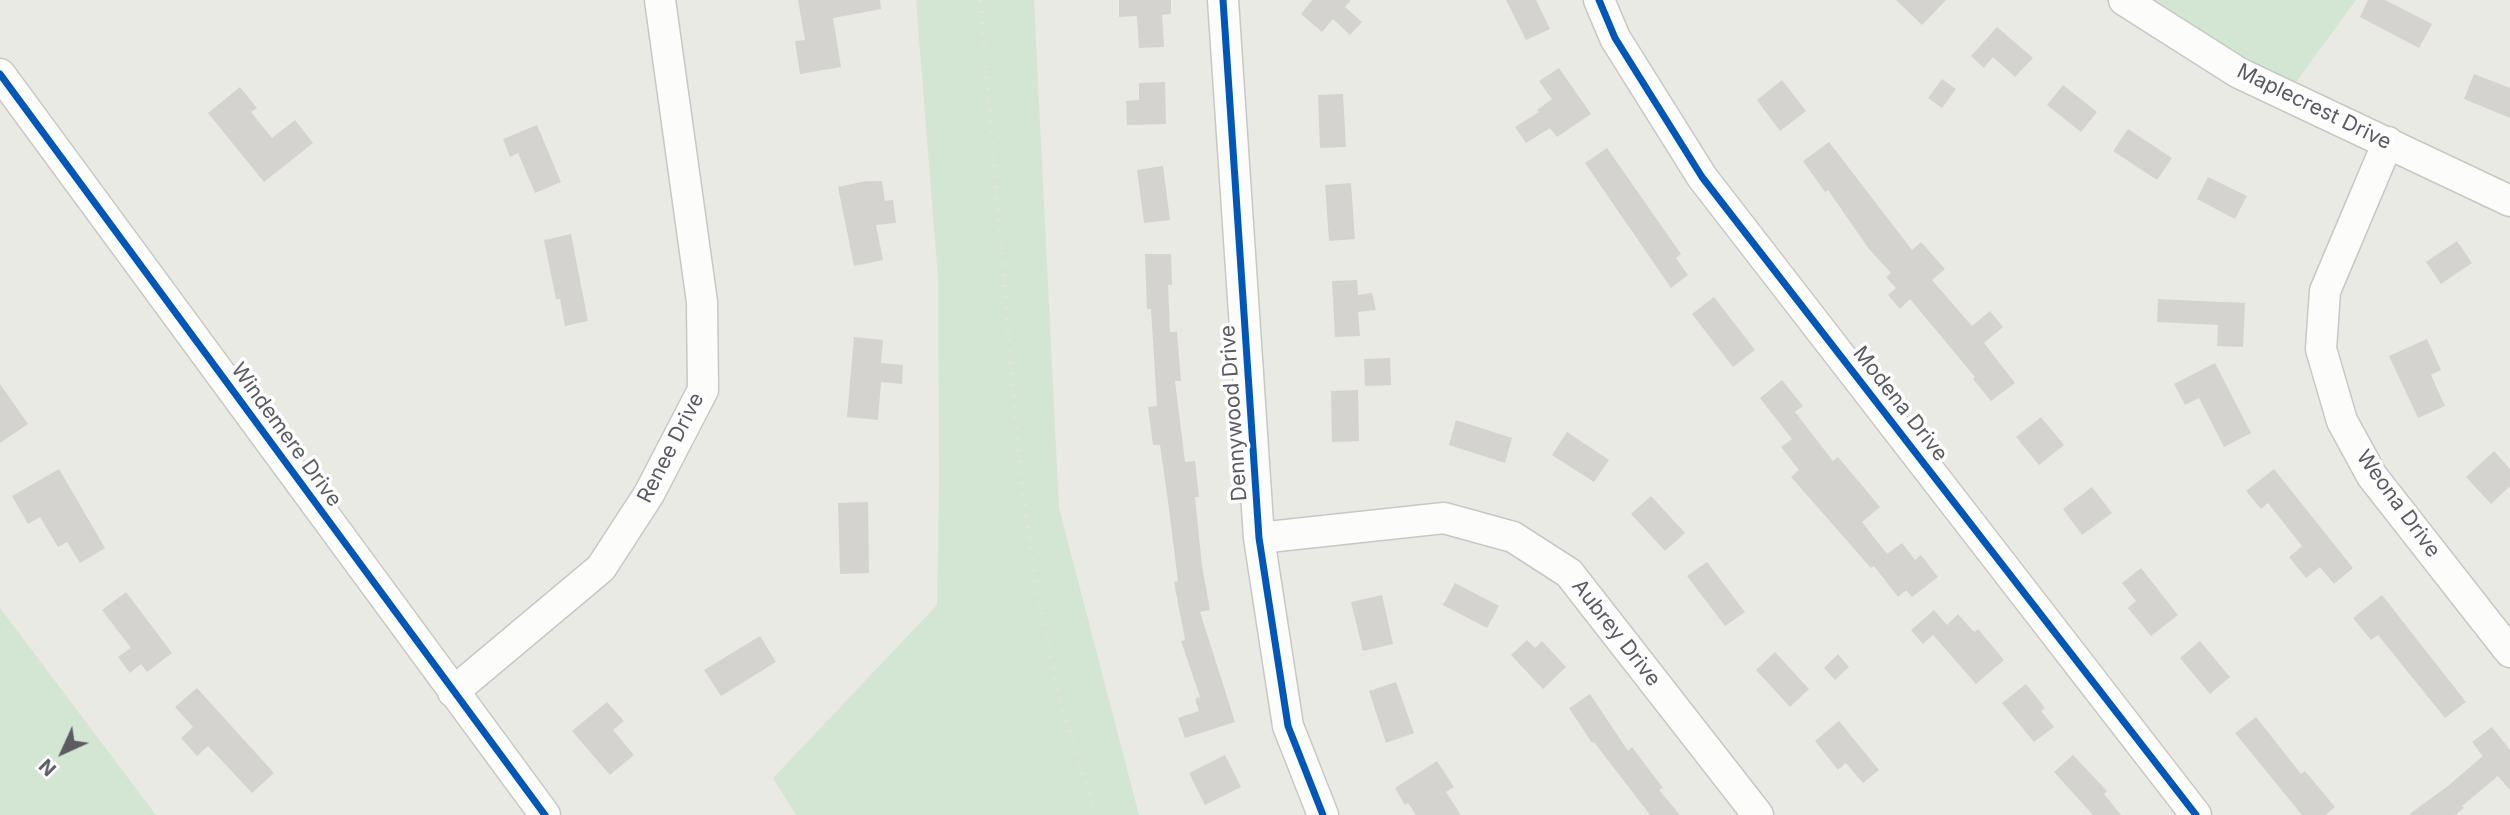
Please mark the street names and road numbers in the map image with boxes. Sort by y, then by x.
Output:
street label: Maplecrest Drive [2233,59,2395,155]
street label: Dennywood Drive [1215,324,1253,502]
street label: Modena Drive [1847,342,1953,466]
street label: Windemere Drive [225,358,347,512]
street label: Renee Drive [632,389,710,507]
street label: Weona Drive [2351,445,2445,563]
street label: Aubrey Drive [1566,574,1666,692]

